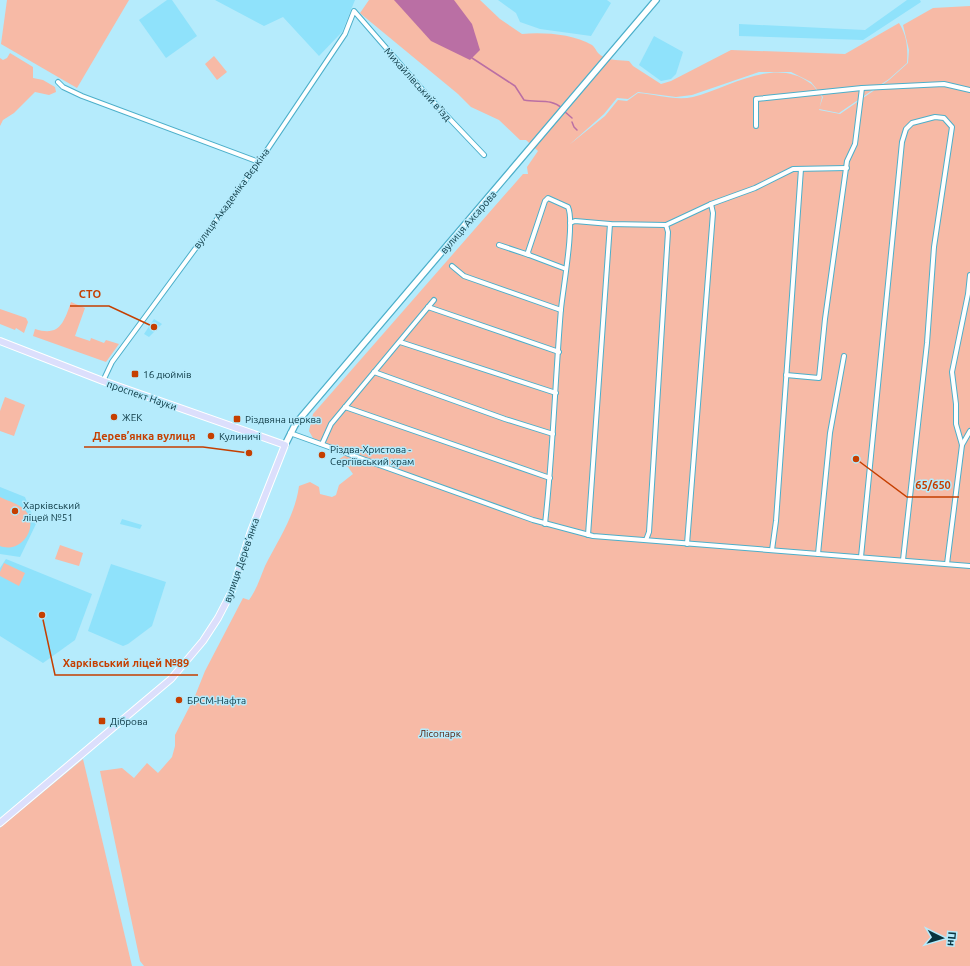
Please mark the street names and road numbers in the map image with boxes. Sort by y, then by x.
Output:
street label: Михайлівський в'їзд [382,46,453,123]
street label: вулиця Академіка Вєркіна [191,146,272,251]
street label: вулиця Ахсарова [438,189,499,256]
street label: проспект Науки [105,378,178,413]
street label: вулиця Дерев’янка [222,517,261,604]

